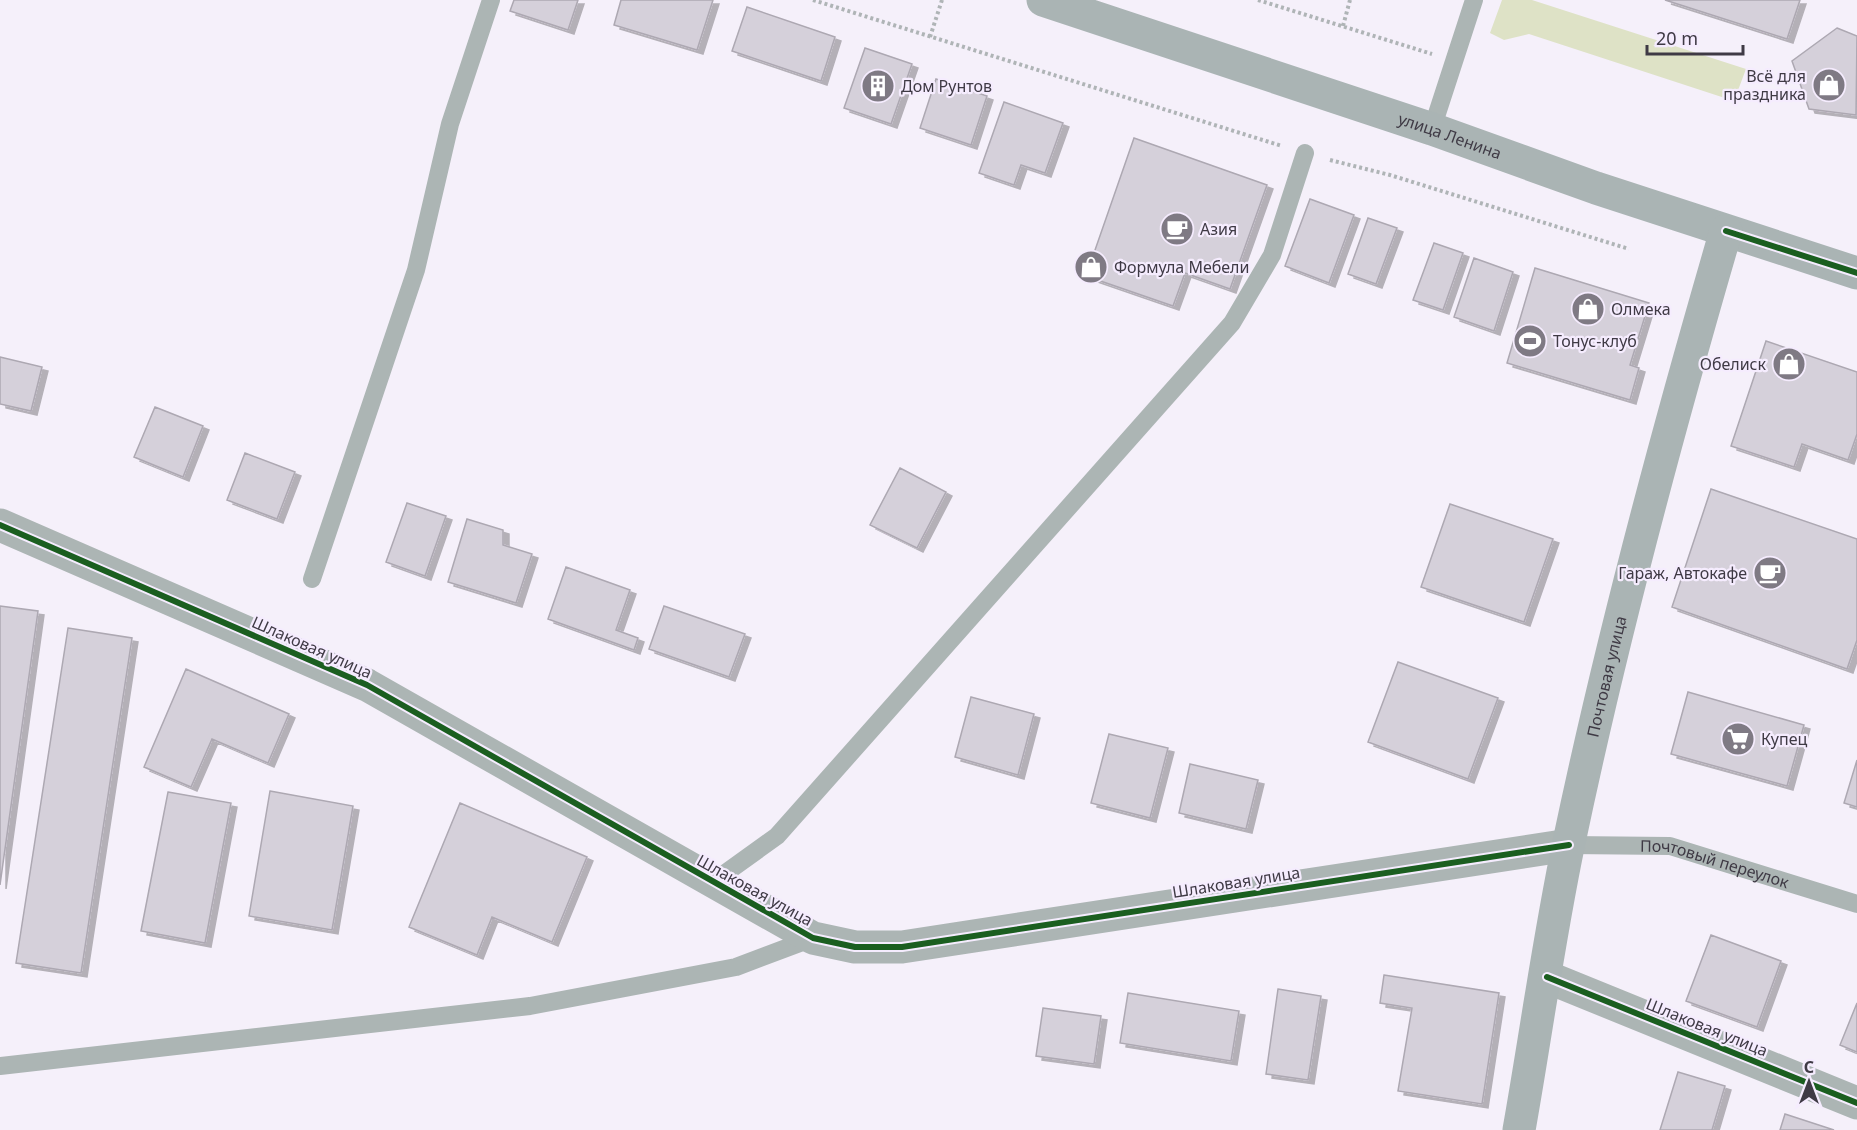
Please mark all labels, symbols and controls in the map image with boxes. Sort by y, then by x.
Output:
scale bar [1647,18,1743,56]
text: 20 m [1656,26,1698,50]
place label: Всё для праздника [1723,65,1806,105]
shop icon: Всё для праздника [1811,67,1847,103]
building icon: Дом Рунтов [860,68,896,104]
place label: Дом Рунтов [901,75,992,97]
street label: улица Ленина [1395,108,1505,164]
cafe icon: Азия [1159,211,1195,247]
place label: Азия [1200,218,1237,240]
shop icon: Формула Мебели [1073,249,1109,285]
place label: Формула Мебели [1114,256,1249,278]
shop icon: Олмека [1570,291,1606,327]
place label: Олмека [1611,298,1671,320]
sports icon: Тонус-клуб [1512,323,1548,359]
place label: Тонус-клуб [1553,330,1637,352]
shop icon: Обелиск [1771,346,1807,382]
place label: Обелиск [1700,353,1766,375]
cafe icon: Гараж, Автокафе [1752,555,1788,591]
place label: Гараж, Автокафе [1618,562,1747,584]
street label: Шлаковая улица [249,611,375,683]
street label: Почтовая улица [1581,614,1632,739]
supermarket icon: Купец [1720,721,1756,757]
place label: Купец [1761,728,1807,750]
street label: Почтовый переулок [1640,835,1792,893]
street label: Шлаковая улица [693,849,817,931]
street label: Шлаковая улица [1170,861,1302,903]
street label: Шлаковая улица [1643,993,1771,1061]
north arrow [1779,1052,1839,1112]
text: С [1804,1056,1814,1078]

